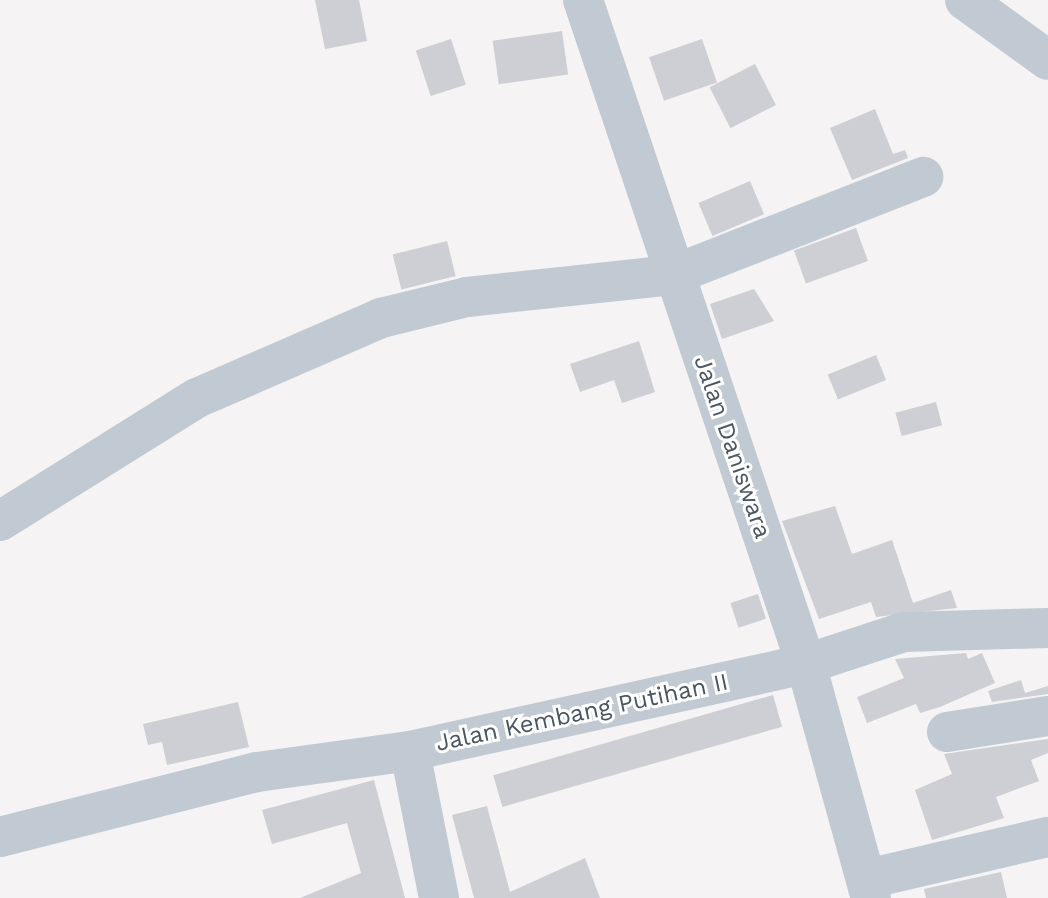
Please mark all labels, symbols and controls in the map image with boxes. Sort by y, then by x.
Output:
street label: Jalan Daniswara [687,352,777,542]
street label: Jalan Kembang Putihan II [433,668,731,758]

